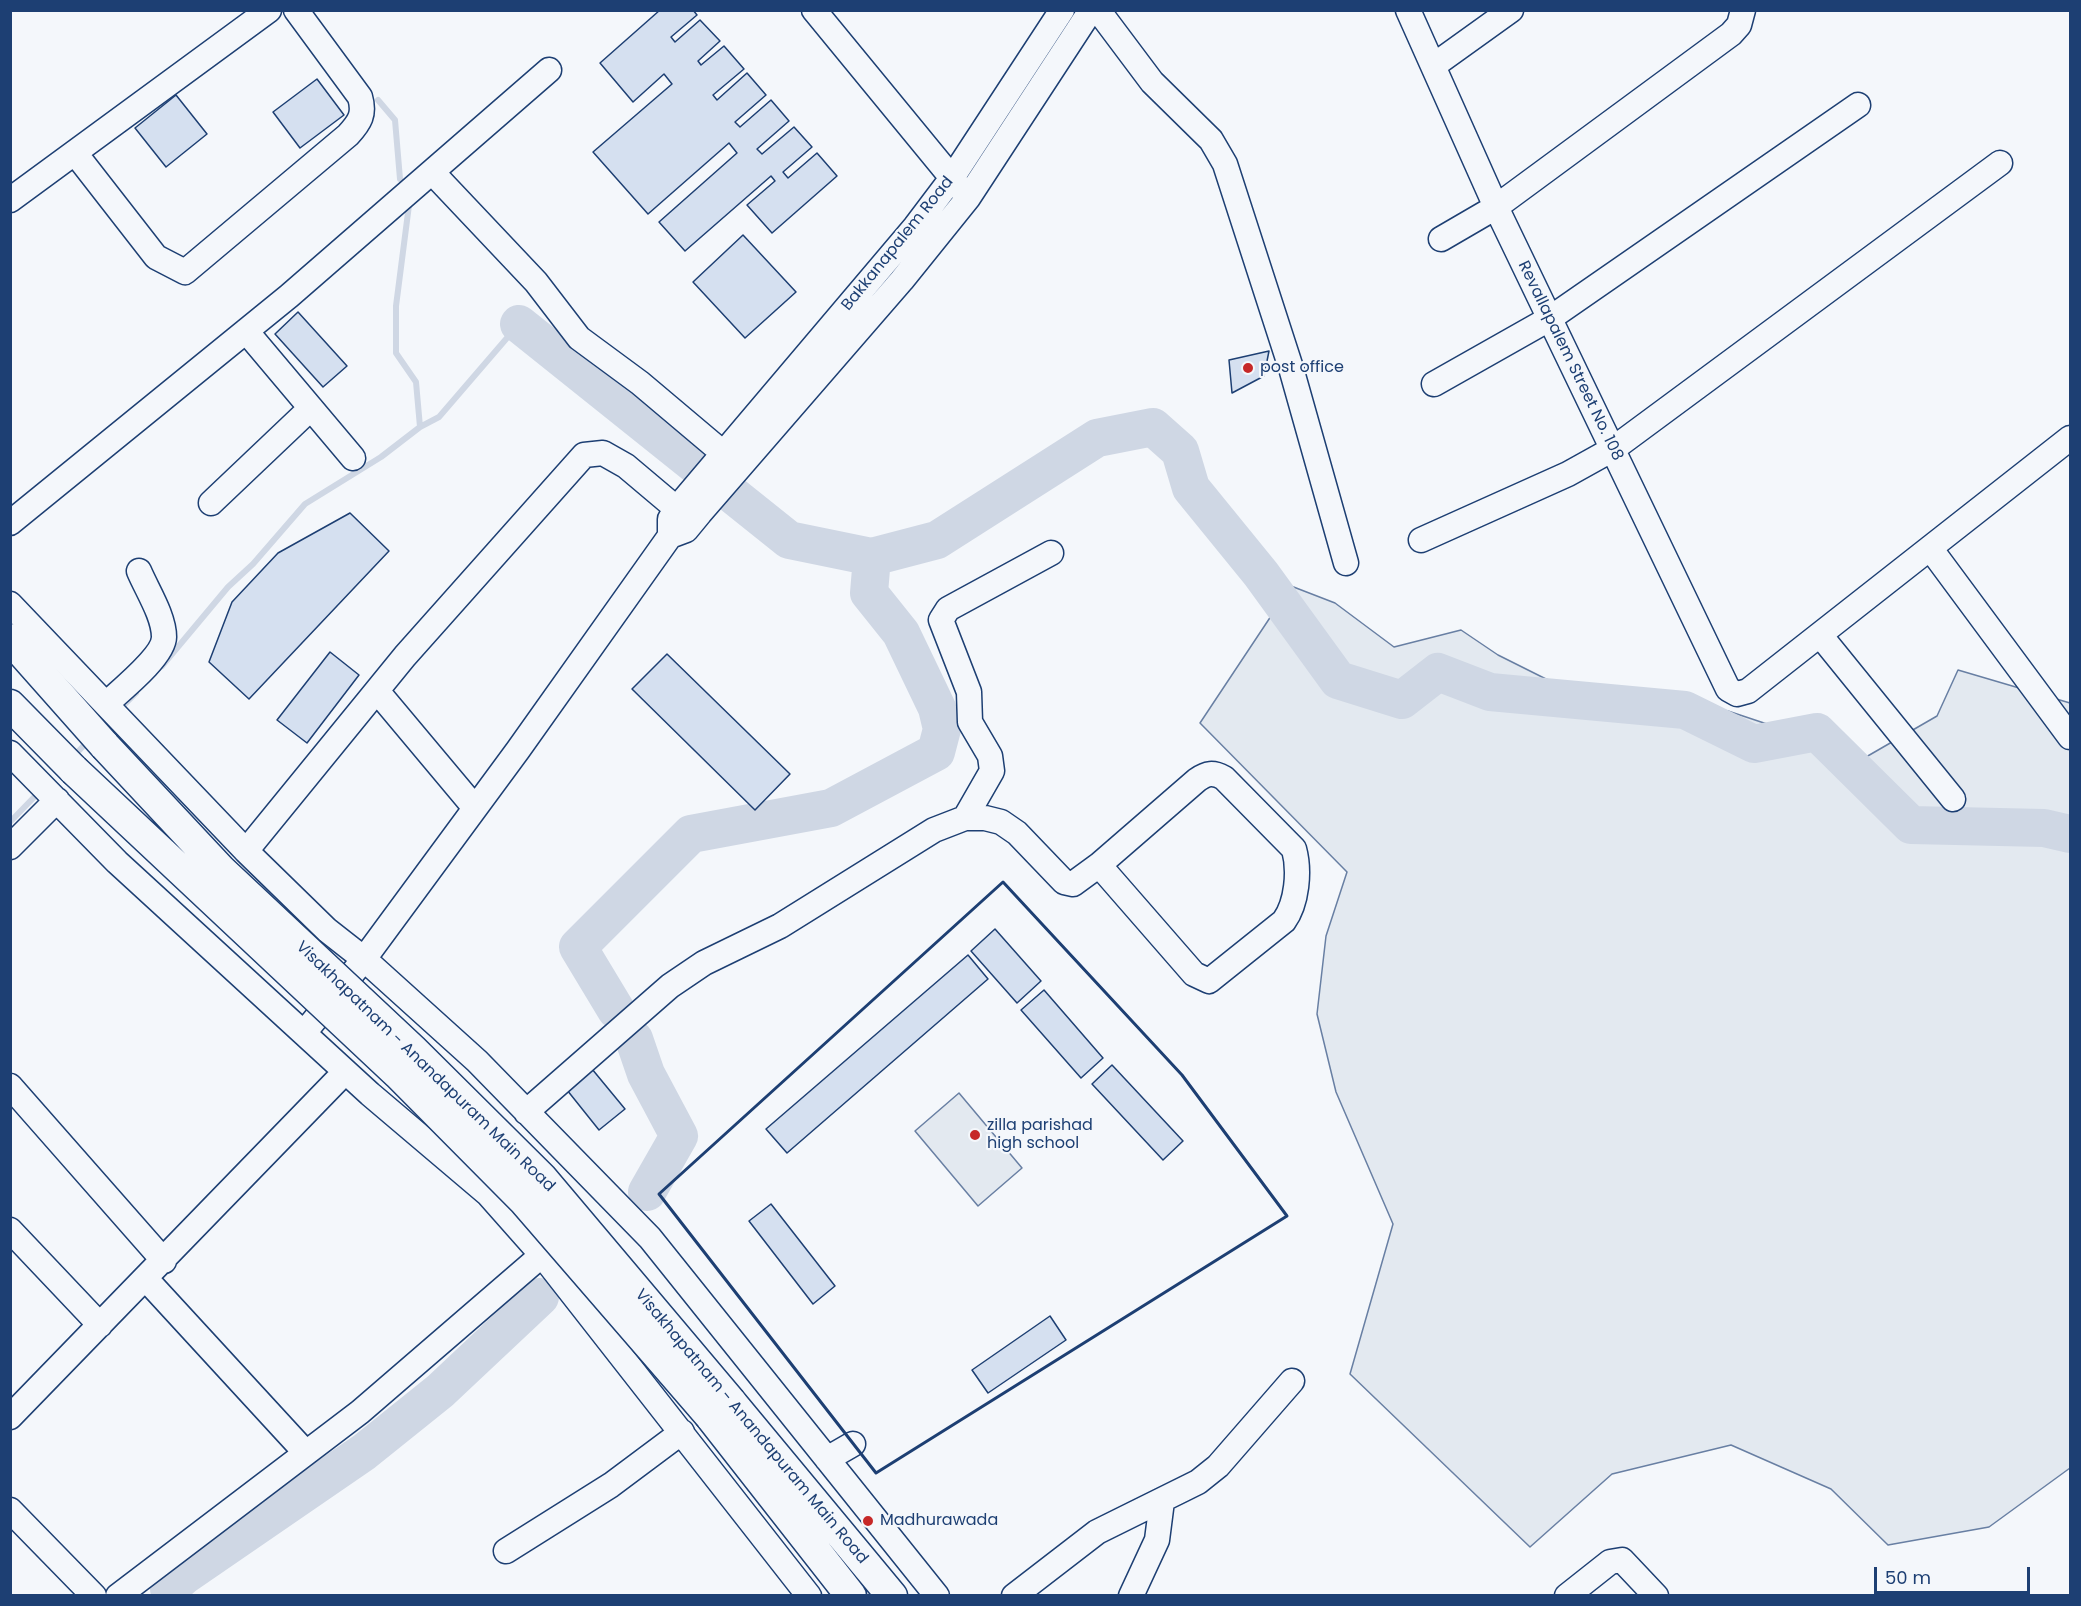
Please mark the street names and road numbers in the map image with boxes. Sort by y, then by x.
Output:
street label: Bakkanapalem Road [838,173,958,315]
street label: Revallapalem Street No. 108 [1513,258,1627,464]
street label: Visakhapatnam - Anandapuram Main Road [292,938,558,1196]
street label: Visakhapatnam - Anandapuram Main Road [630,1286,872,1568]

